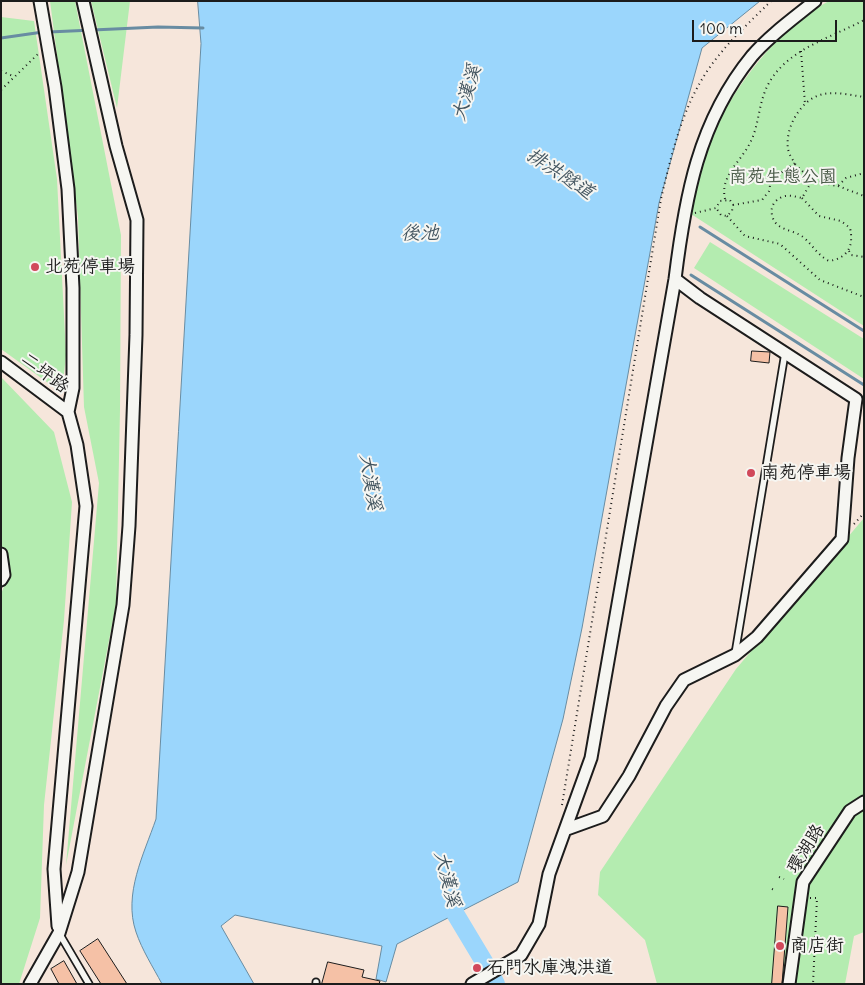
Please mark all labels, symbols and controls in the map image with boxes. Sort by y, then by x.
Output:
scale bar [695,10,840,42]
text: 100 m [700,19,742,38]
water label: 大漢溪 [448,62,486,124]
water label: 排洪隧道 [522,144,598,204]
park label: 南苑生態公園 [729,166,837,188]
water label: 後池 [401,223,439,245]
place label: 北苑停車場 [45,256,135,278]
marker: 北苑停車場 [29,261,41,273]
street label: 二坪路 [17,348,73,398]
water label: 大漢溪 [354,452,386,512]
place label: 南苑停車場 [761,462,851,484]
marker: 南苑停車場 [745,467,757,479]
street label: 環湖路 [783,820,829,878]
water label: 大漢溪 [429,849,465,909]
place label: 商店街 [790,935,844,957]
marker: 商店街 [774,940,786,952]
place label: 石門水庫洩洪道 [487,957,613,979]
marker: 石門水庫洩洪道 [471,962,483,974]

